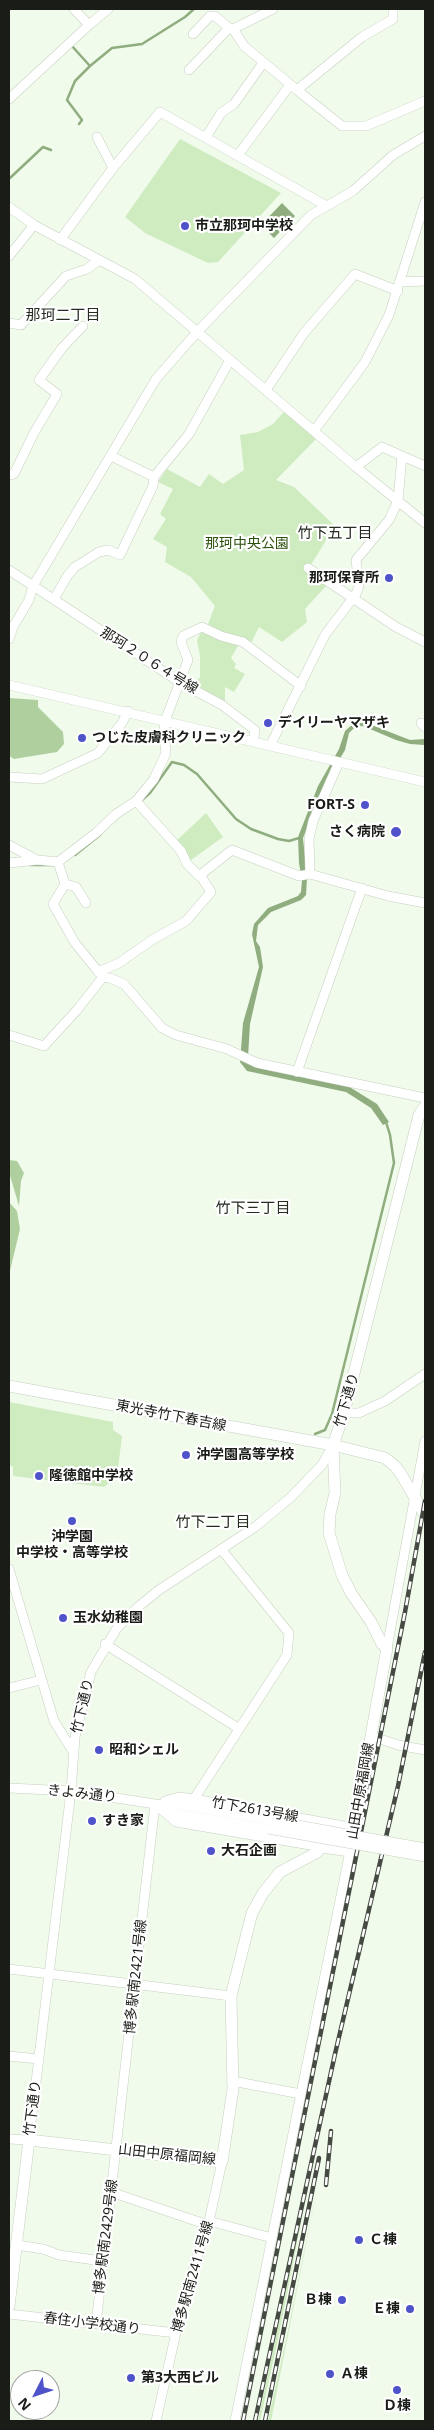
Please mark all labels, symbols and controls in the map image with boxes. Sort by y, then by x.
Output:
place label: 市立那珂中学校 [195,218,293,234]
marker: 市立那珂中学校 [179,220,191,232]
district label: 那珂二丁目 [26,307,100,325]
district label: 竹下五丁目 [298,525,372,543]
park label: 那珂中央公園 [205,536,289,552]
place label: 那珂保育所 [309,570,379,586]
marker: 那珂保育所 [383,572,395,584]
street label: 那珂２０６４号線 [97,624,201,698]
place label: デイリーヤマザキ [278,715,390,731]
marker: デイリーヤマザキ [262,717,274,729]
place label: つじた皮膚科クリニック [92,730,246,746]
marker: つじた皮膚科クリニック [76,732,88,744]
place label: FORT-S [307,797,355,813]
marker: FORT-S [359,799,371,811]
place label: さく病院 [329,824,385,840]
marker: さく病院 [389,825,403,839]
district label: 竹下三丁目 [216,1200,290,1218]
street label: 竹下通り [331,1371,363,1429]
street label: 東光寺竹下春吉線 [114,1397,228,1435]
place label: 沖学園高等学校 [196,1447,294,1463]
marker: 沖学園高等学校 [180,1449,192,1461]
place label: 隆徳館中学校 [49,1468,133,1484]
marker: 隆徳館中学校 [33,1470,45,1482]
district label: 竹下二丁目 [176,1514,250,1532]
marker: 沖学園 中学校・高等学校 [66,1515,78,1527]
place label: 沖学園 中学校・高等学校 [16,1529,128,1561]
place label: 玉水幼稚園 [73,1610,143,1626]
marker: 玉水幼稚園 [57,1612,69,1624]
street label: 竹下通り [69,1677,97,1735]
street label: 山田中原福岡線 [344,1741,378,1841]
place label: 昭和シェル [109,1742,179,1758]
marker: 昭和シェル [93,1744,105,1756]
street label: きよみ通り [46,1782,118,1806]
street label: 竹下2613号線 [210,1794,300,1826]
place label: すき家 [102,1813,144,1829]
marker: すき家 [86,1815,98,1827]
place label: 大石企画 [221,1843,277,1859]
marker: 大石企画 [205,1845,217,1857]
street label: 博多駅南2421号線 [122,1918,150,2036]
street label: 竹下通り [21,2079,45,2137]
street label: 山田中原福岡線 [117,2142,217,2168]
street label: 博多駅南2429号線 [91,2178,121,2296]
street label: 博多駅南2411号線 [169,2219,217,2335]
place label: Ｃ棟 [369,2232,397,2248]
marker: Ｃ棟 [353,2234,365,2246]
place label: Ｂ棟 [304,2292,332,2308]
marker: Ｂ棟 [336,2294,348,2306]
place label: Ｅ棟 [372,2301,400,2317]
marker: Ｅ棟 [404,2303,416,2315]
street label: 春住小学校通り [42,2310,142,2338]
place label: Ａ棟 [340,2366,368,2382]
marker: Ａ棟 [324,2368,336,2380]
north arrow [10,2370,60,2420]
place label: 第3大西ビル [141,2370,219,2386]
marker: 第3大西ビル [125,2372,137,2384]
marker: Ｄ棟 [391,2384,403,2396]
text: N [13,2394,35,2415]
place label: Ｄ棟 [383,2398,411,2414]

